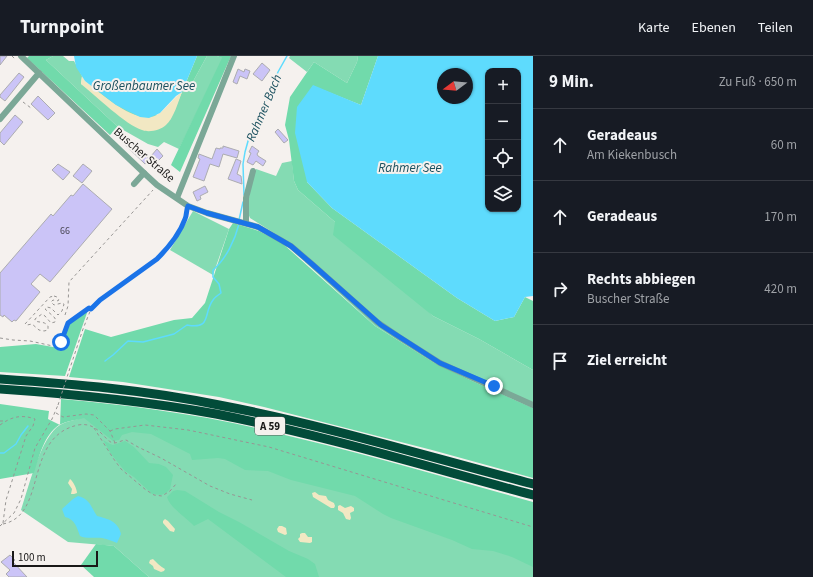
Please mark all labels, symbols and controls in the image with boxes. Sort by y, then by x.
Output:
text: Turnpoint [20,14,104,41]
text: Karte [638,18,670,38]
text: Ebenen [692,18,736,38]
text: Teilen [758,18,793,38]
north arrow [437,68,473,104]
map controls [485,68,521,212]
button: + [485,68,521,104]
text: 9 Min. [549,70,594,94]
water label: Rahmer Bach [242,71,286,144]
text: Zu Fuß · 650 m [719,73,797,91]
water label: Großenbaumer See [93,77,195,95]
button: − [485,104,521,140]
street label: Buscher Straße [110,124,178,186]
text: Geradeaus [587,125,657,146]
icon: ahead [549,134,571,156]
text: 60 m [771,136,797,154]
button: locate [485,140,521,176]
text: Am Kiekenbusch [587,146,677,164]
water label: Rahmer See [378,159,442,177]
button: layers [485,176,521,212]
icon: ahead [549,206,571,228]
text: Geradeaus [587,206,657,227]
text: 170 m [764,208,797,226]
house number: 66 [60,224,70,238]
text: Rechts abbiegen [587,269,696,290]
icon: right [549,278,571,300]
text: 420 m [764,280,797,298]
text: Buscher Straße [587,290,669,308]
route start [52,333,70,351]
icon: arrive [549,350,571,372]
text: Ziel erreicht [587,350,667,371]
route end [485,377,503,395]
road number: A 59 [255,417,285,435]
scale bar [12,549,98,568]
text: 100 m [18,550,46,565]

